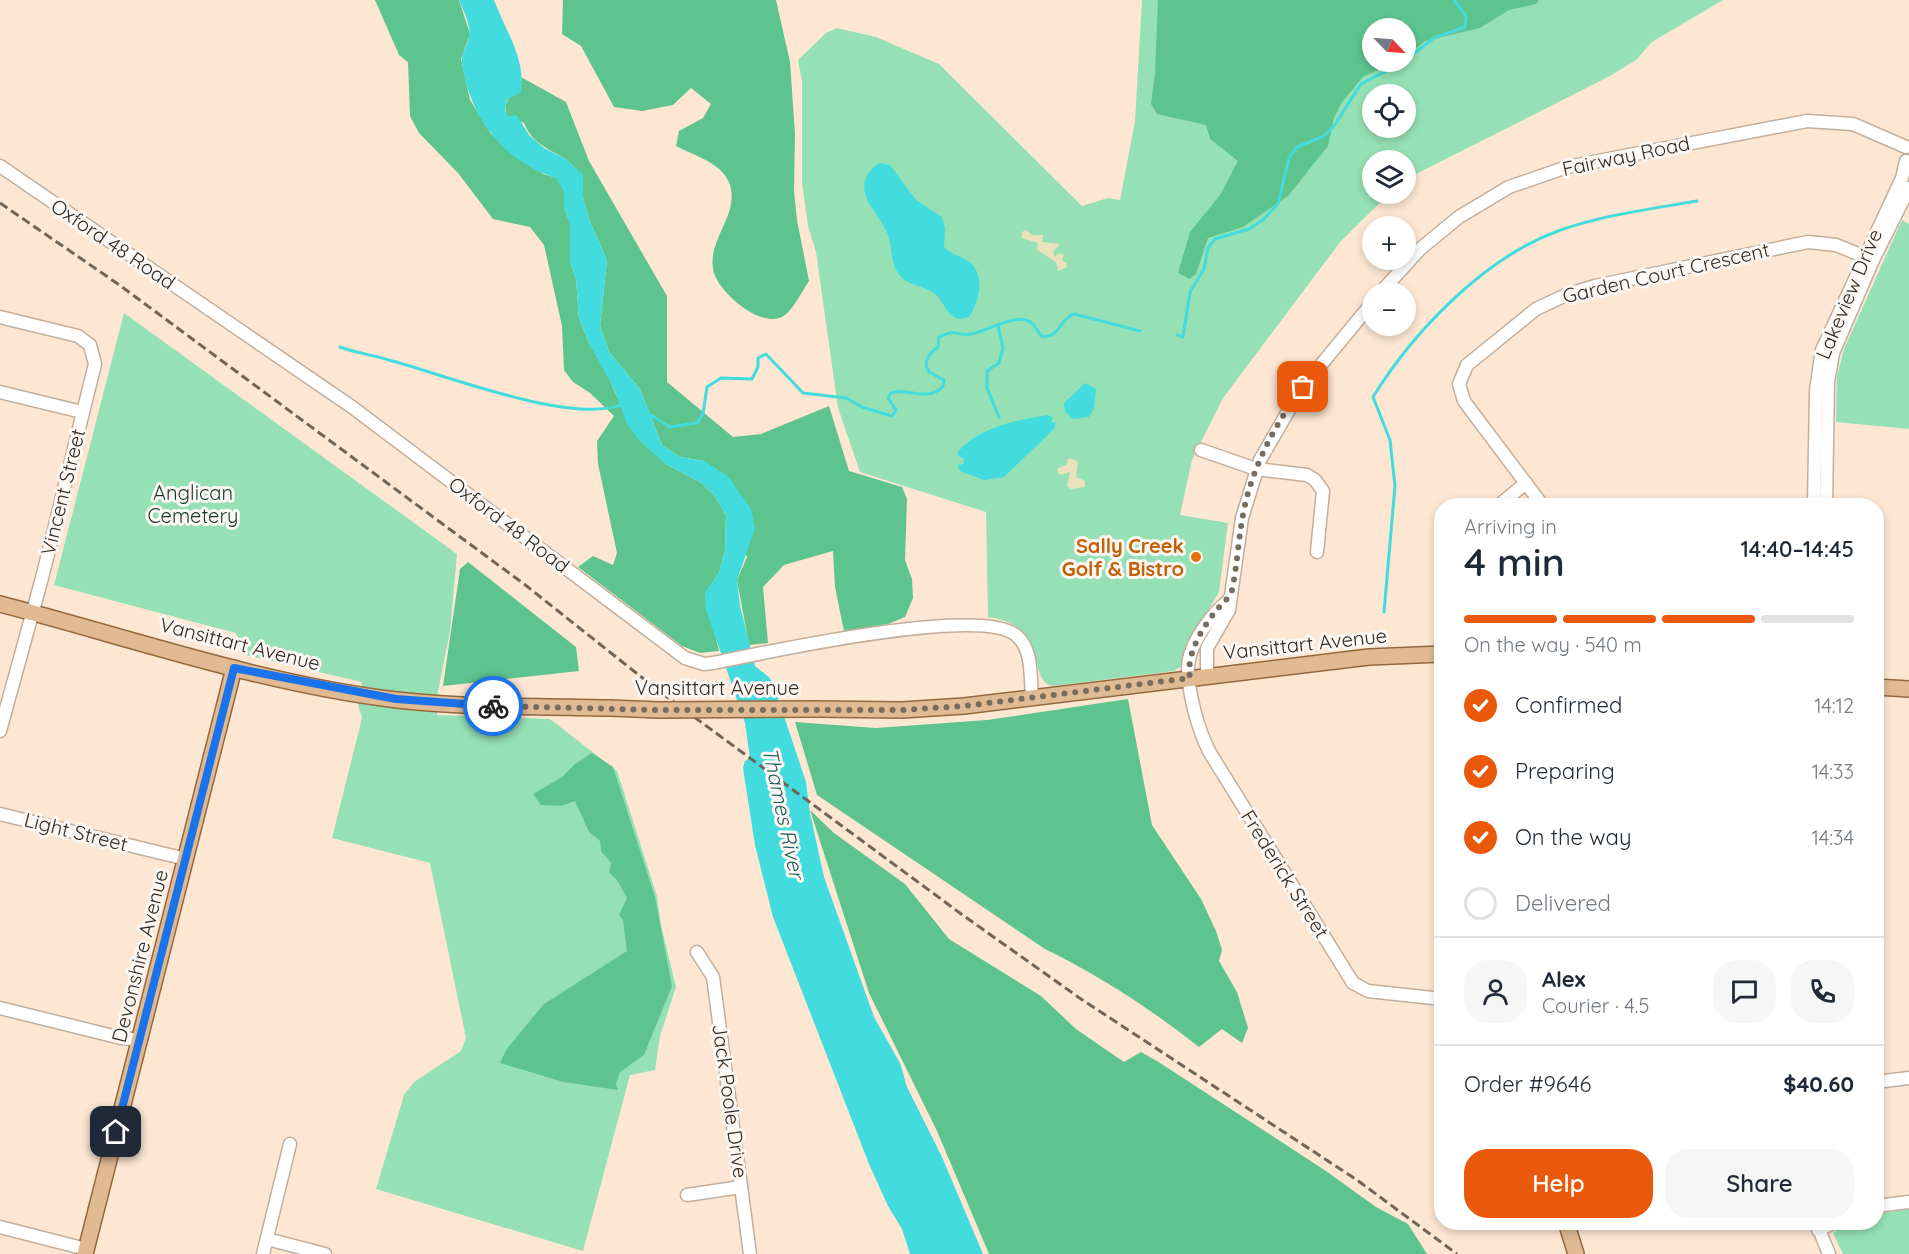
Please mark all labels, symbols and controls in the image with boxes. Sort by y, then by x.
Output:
north arrow [1362,18,1416,72]
map controls [1362,18,1416,336]
button: locate [1362,84,1416,138]
street label: Fairway Road [1560,130,1692,181]
button: layers [1362,150,1416,204]
street label: Oxford 48 Road [46,193,180,294]
button: + [1362,216,1416,270]
street label: Lakeview Drive [1810,225,1887,363]
street label: Garden Court Crescent [1560,237,1772,308]
button: − [1362,282,1416,336]
pin [1277,361,1328,412]
icon: bag [1286,370,1319,403]
street label: Vincent Street [35,426,90,558]
street label: Oxford 48 Road [444,471,575,578]
park label: Anglican Cemetery [148,480,238,528]
text: Arriving in [1464,514,1557,539]
place label: Sally Creek Golf & Bistro [1062,533,1184,581]
text: 14:40–14:45 [1740,535,1854,563]
text: 4 min [1464,537,1565,586]
marker: Sally Creek Golf & Bistro [1189,550,1203,564]
street label: Vansittart Avenue [157,611,323,676]
street label: Vansittart Avenue [1222,622,1388,665]
text: On the way · 540 m [1464,632,1642,657]
street label: Vansittart Avenue [635,675,799,700]
courier [463,676,523,736]
icon: check [1464,689,1497,722]
icon: bike [477,690,510,723]
text: Confirmed [1515,691,1622,719]
text: 14:12 [1814,693,1854,718]
water label: Thames River [757,745,811,884]
icon: check [1464,755,1497,788]
text: Preparing [1515,757,1615,785]
text: 14:33 [1812,759,1854,784]
street label: Frederick Street [1236,805,1335,943]
street label: Light Street [22,807,131,856]
icon: check [1464,821,1497,854]
text: On the way [1515,823,1631,851]
text: 14:34 [1812,825,1854,850]
street label: Devonshire Avenue [106,867,173,1045]
text: Delivered [1515,889,1611,917]
button: person [1464,960,1527,1023]
button: chat [1713,960,1776,1023]
button: phone [1791,960,1854,1023]
text: Alex [1542,965,1585,993]
text: Courier · 4.5 [1542,993,1649,1018]
street label: Jack Poole Drive [707,1022,754,1180]
text: Order #9646 [1464,1070,1591,1098]
text: $40.60 [1783,1070,1854,1098]
pin [90,1106,141,1157]
icon: home [99,1115,132,1148]
button: Help [1464,1149,1653,1218]
button: Share [1665,1149,1854,1218]

